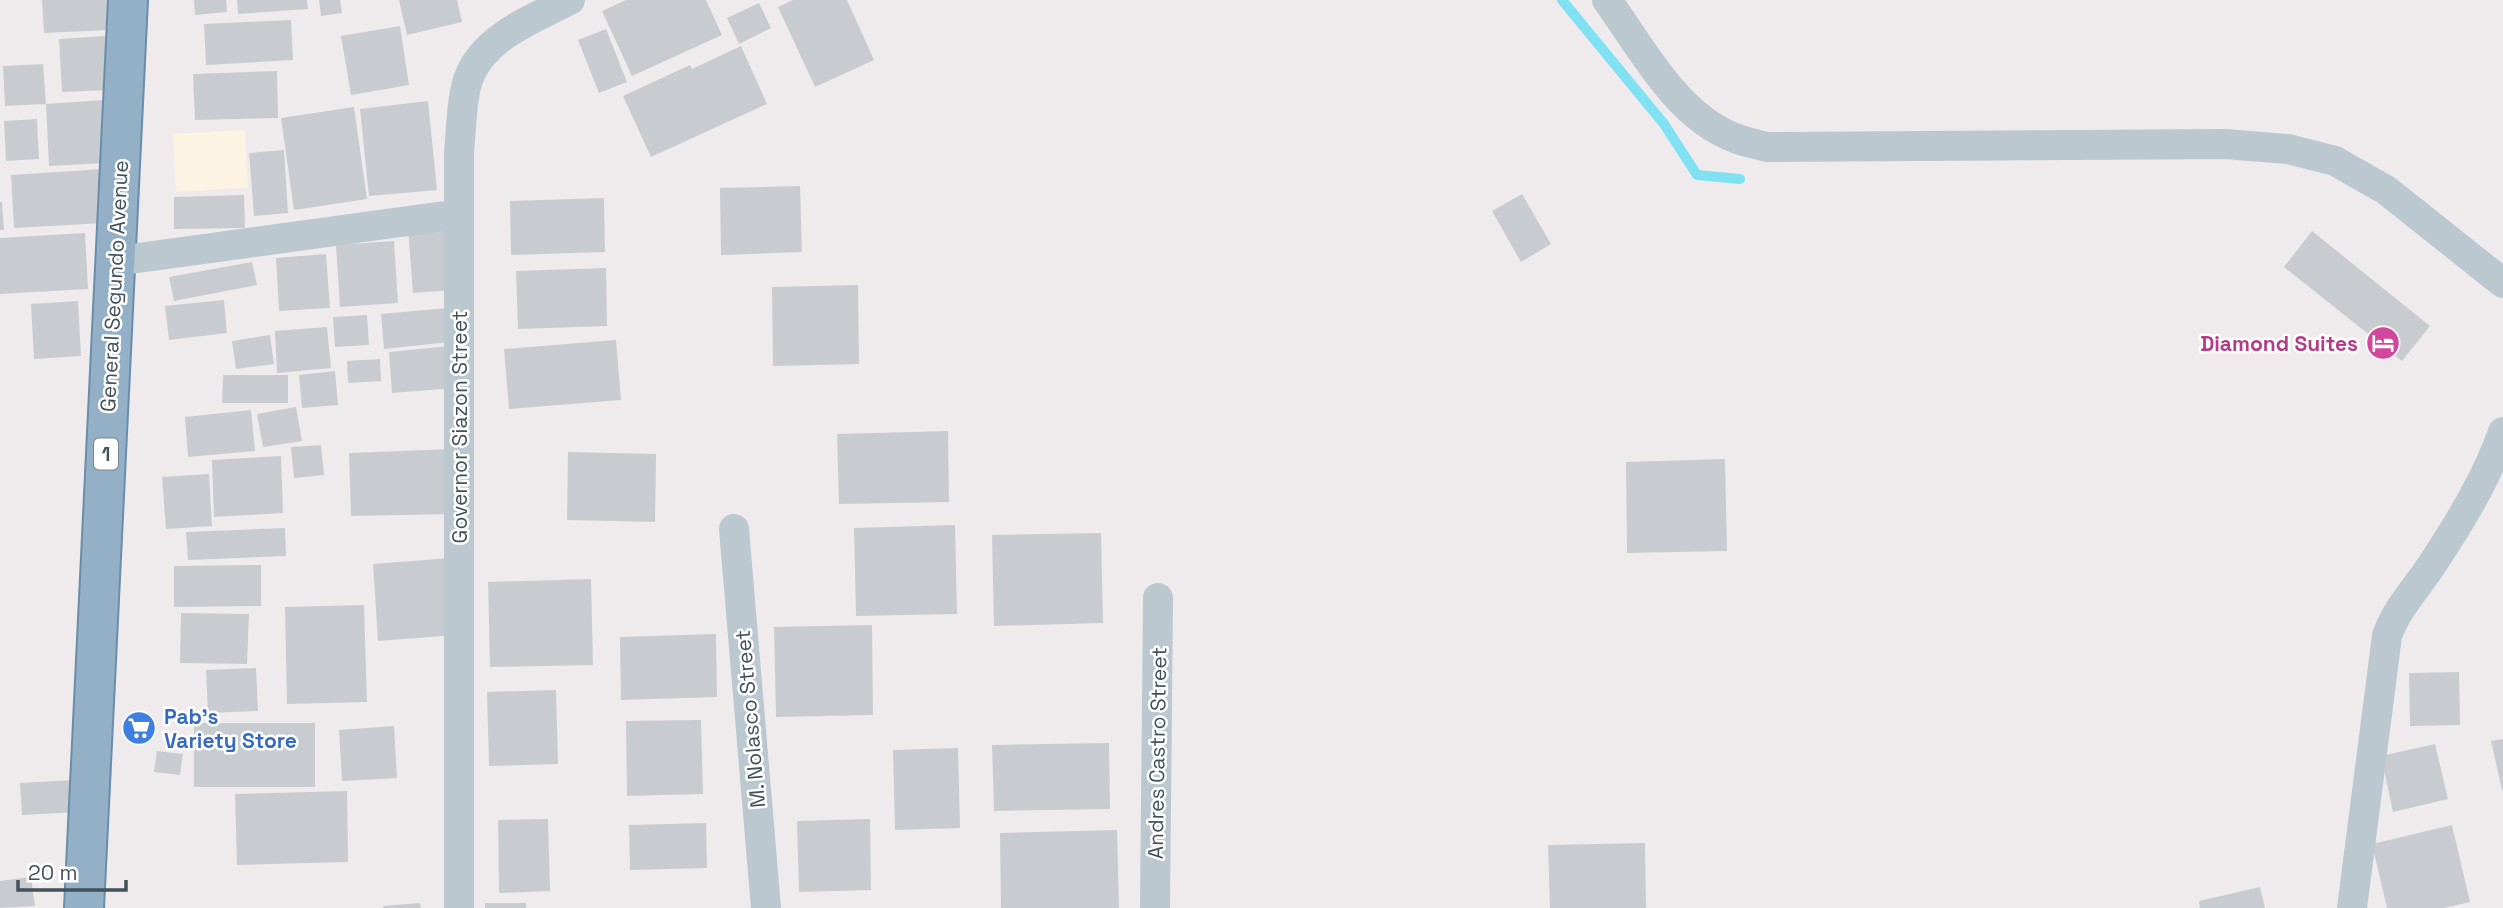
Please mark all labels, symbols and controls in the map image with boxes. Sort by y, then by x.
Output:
street label: General Segundo Avenue [94,159,134,413]
street label: Governor Siazon Street [446,311,473,543]
hotel icon: Diamond Suites [2364,324,2402,362]
place label: Diamond Suites [2200,330,2358,357]
road number: 1 [94,438,118,470]
street label: M. Nolasco Street [729,629,771,809]
street label: Andres Castro Street [1142,647,1172,859]
place label: Pab's Variety Store [164,703,297,754]
supermarket icon: Pab's Variety Store [120,709,158,747]
scale bar [18,848,126,892]
text: 20 m [28,859,78,886]

